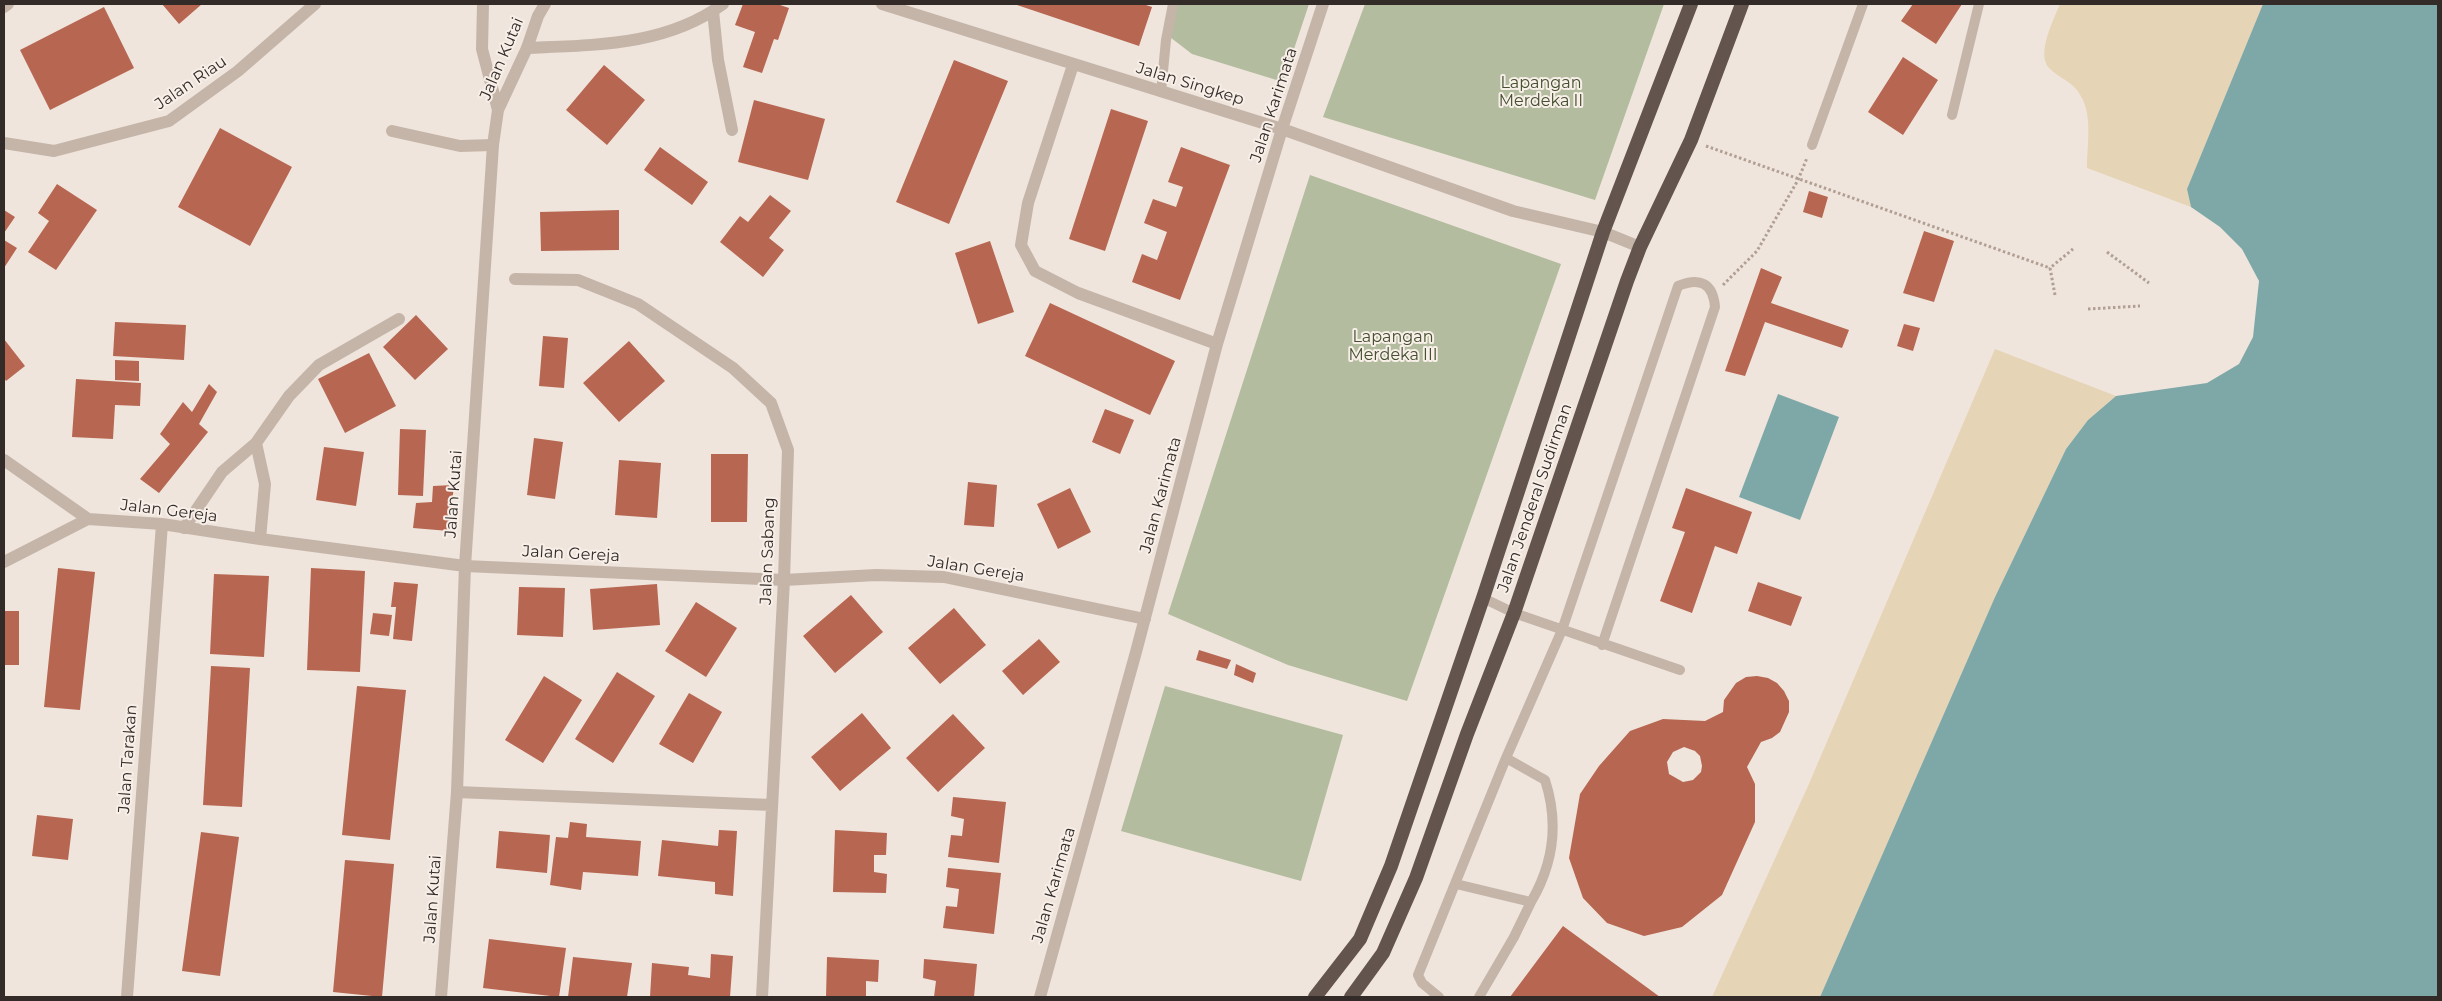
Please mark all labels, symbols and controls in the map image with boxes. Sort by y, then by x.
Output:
street label: Jalan Kutai [476,15,528,103]
street label: Jalan Karimata [1246,45,1302,165]
street label: Jalan Riau [152,52,230,114]
street label: Jalan Singkep [1134,58,1246,110]
park label: Lapangan Merdeka II [1499,73,1583,111]
park label: Lapangan Merdeka III [1348,327,1438,365]
street label: Jalan Jenderal Sudirman [1494,401,1576,595]
street label: Jalan Karimata [1136,435,1186,555]
street label: Jalan Kutai [441,449,467,539]
street label: Jalan Gereja [119,496,219,526]
street label: Jalan Sabang [757,497,779,605]
street label: Jalan Gereja [522,542,620,566]
street label: Jalan Gereja [926,552,1026,586]
street label: Jalan Tarakan [115,704,141,814]
street label: Jalan Karimata [1028,825,1080,945]
street label: Jalan Kutai [420,854,446,944]

